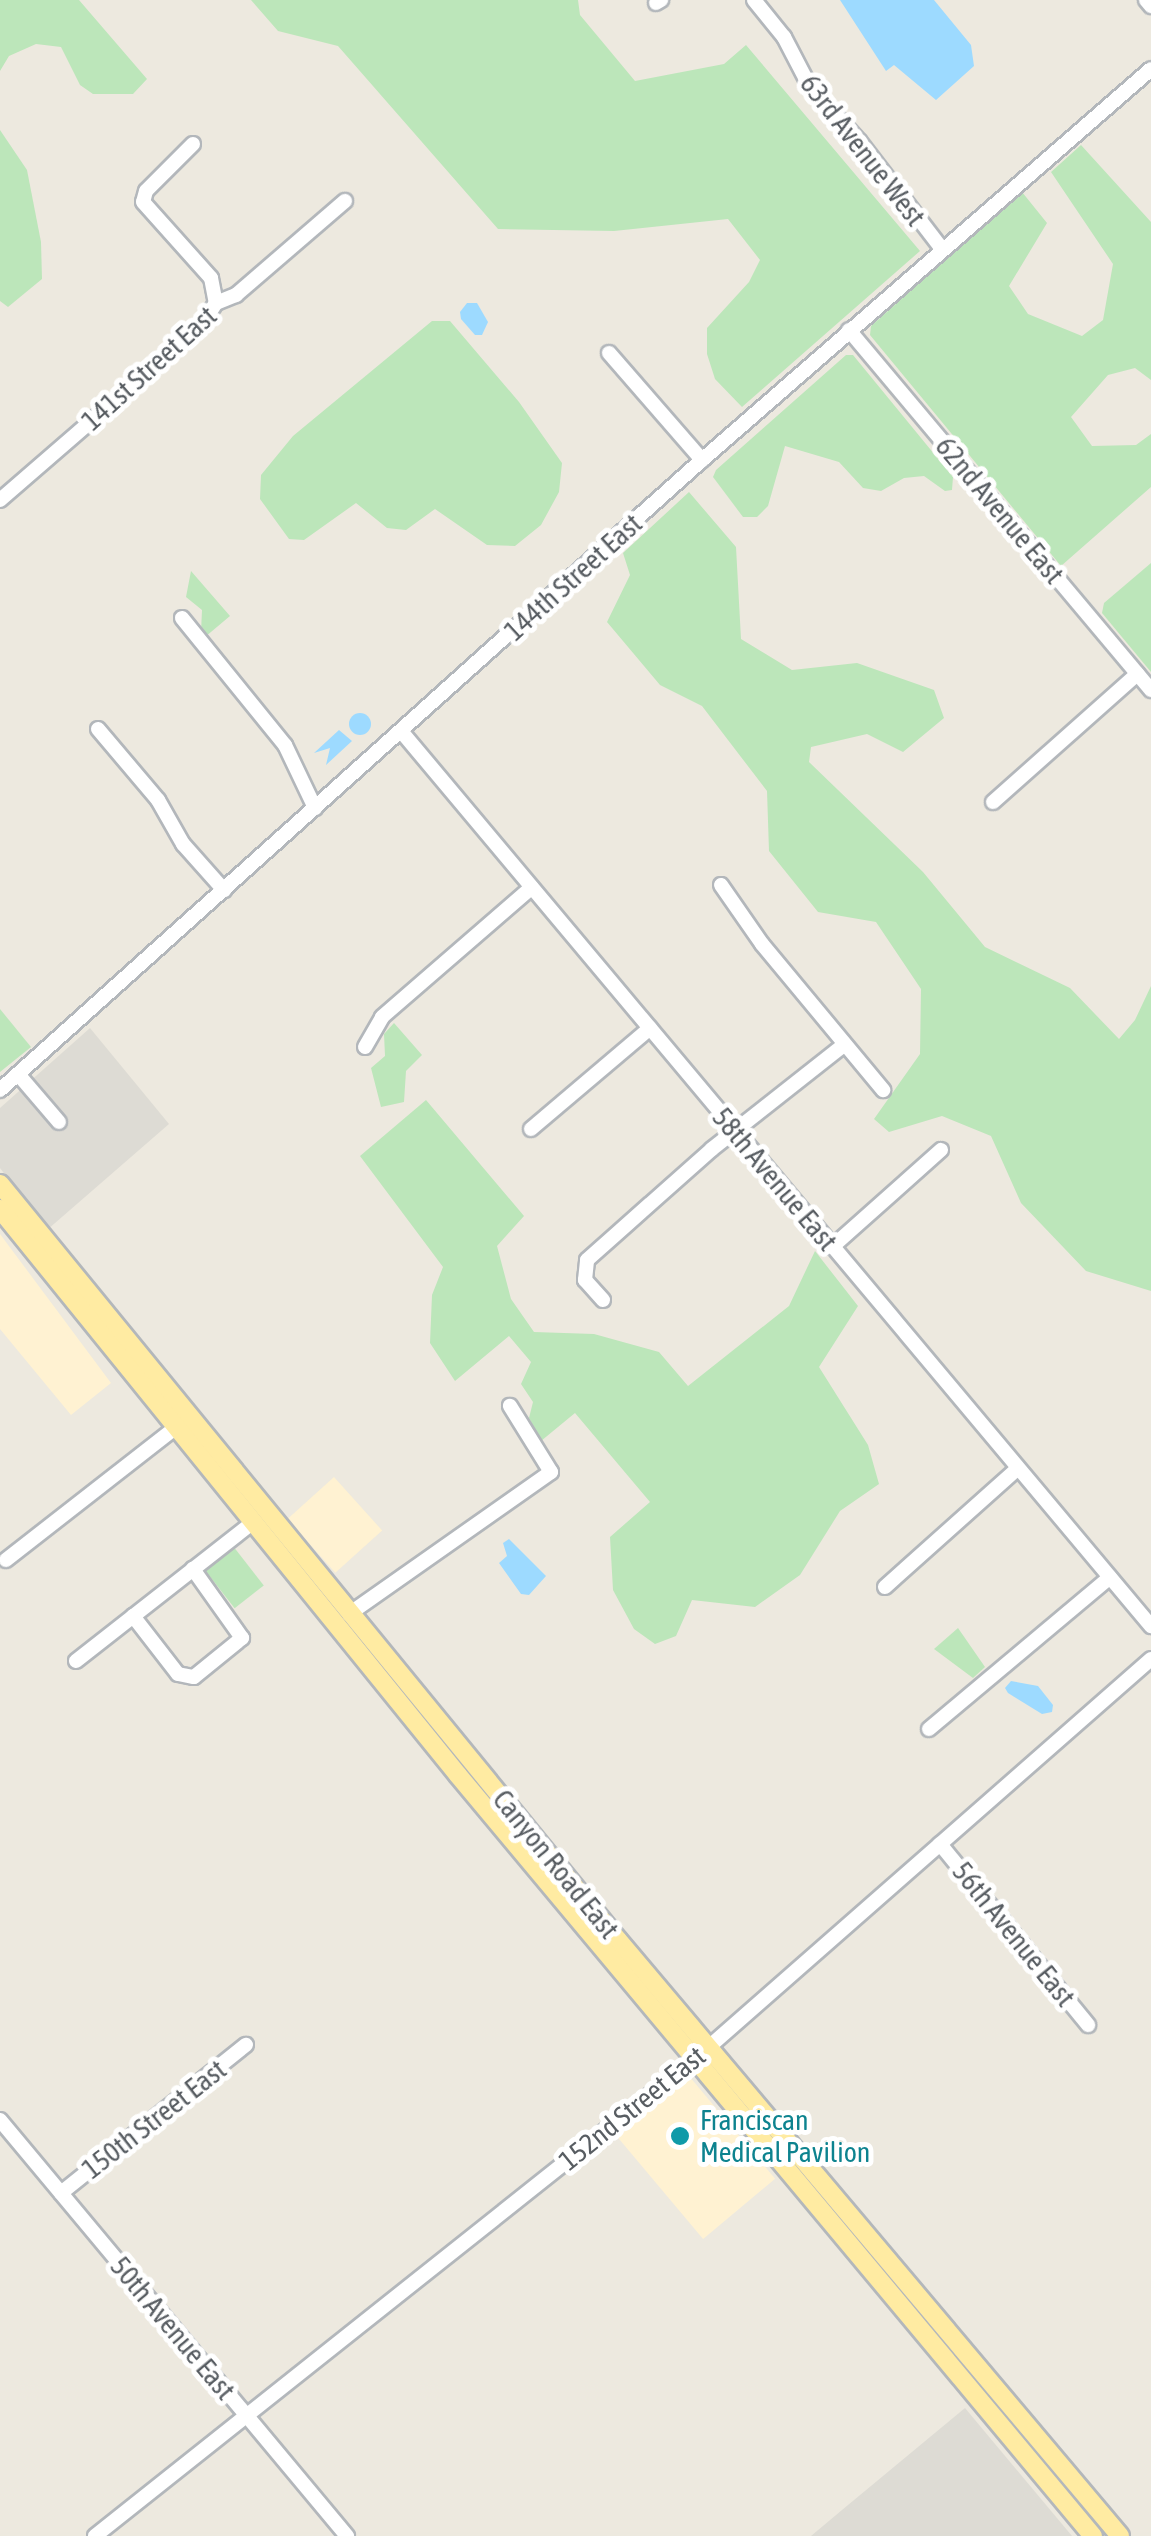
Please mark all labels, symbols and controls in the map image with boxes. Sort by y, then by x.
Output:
street label: 63rd Avenue West [793,67,933,233]
street label: 141st Street East [75,299,223,437]
street label: 62nd Avenue East [929,430,1071,590]
street label: 144th Street East [497,507,649,647]
street label: 58th Avenue East [706,1101,844,1257]
street label: Canyon Road East [486,1783,626,1945]
street label: 56th Avenue East [946,1855,1082,2013]
street label: 152nd Street East [552,2039,712,2177]
street label: 150th Street East [75,2052,233,2186]
place label: Franciscan Medical Pavilion [700,2103,870,2169]
marker: Franciscan Medical Pavilion [669,2125,691,2147]
street label: 50th Avenue East [104,2250,242,2406]

